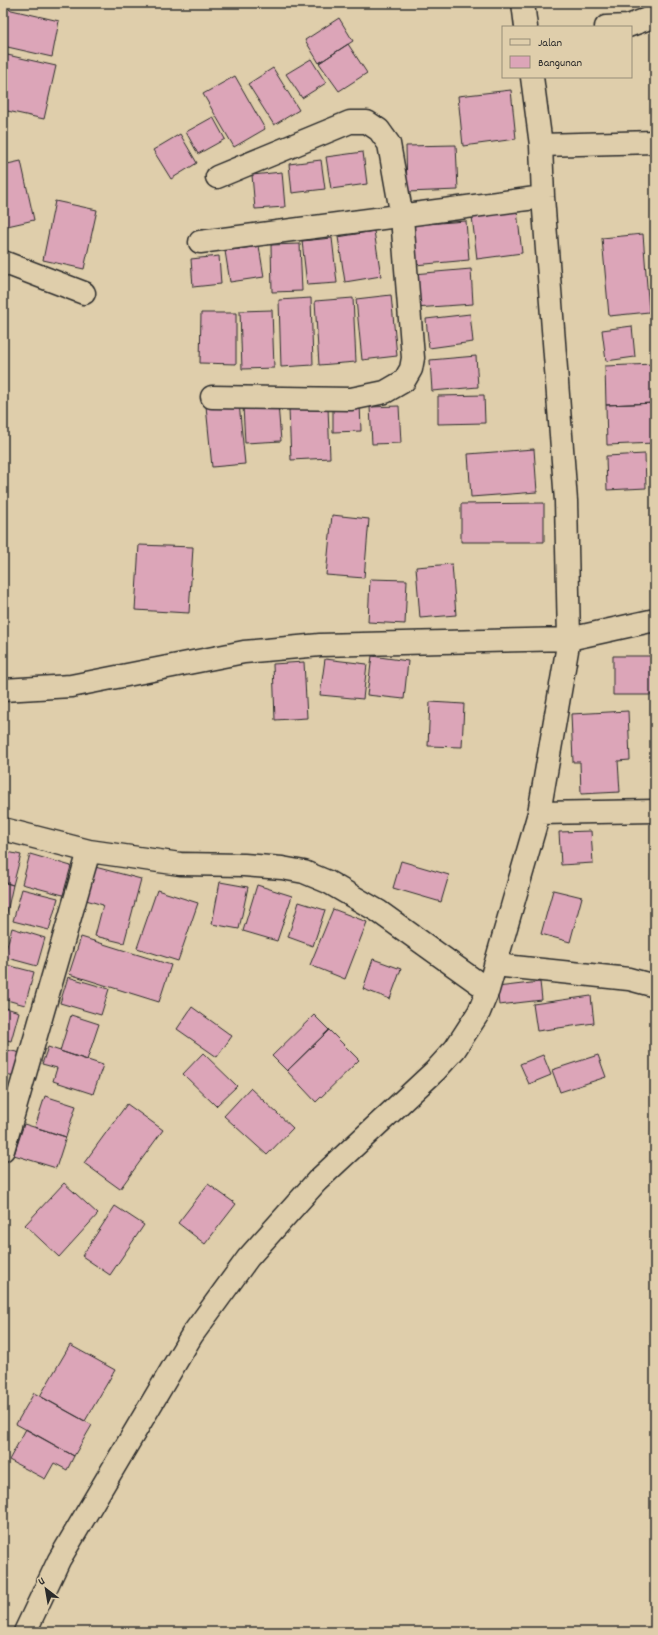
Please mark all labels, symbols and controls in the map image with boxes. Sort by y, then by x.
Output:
legend [502,26,632,78]
text: Jalan [538,35,562,52]
text: Bangunan [538,55,582,72]
north arrow [26,1569,66,1609]
text: U [35,1574,48,1590]

